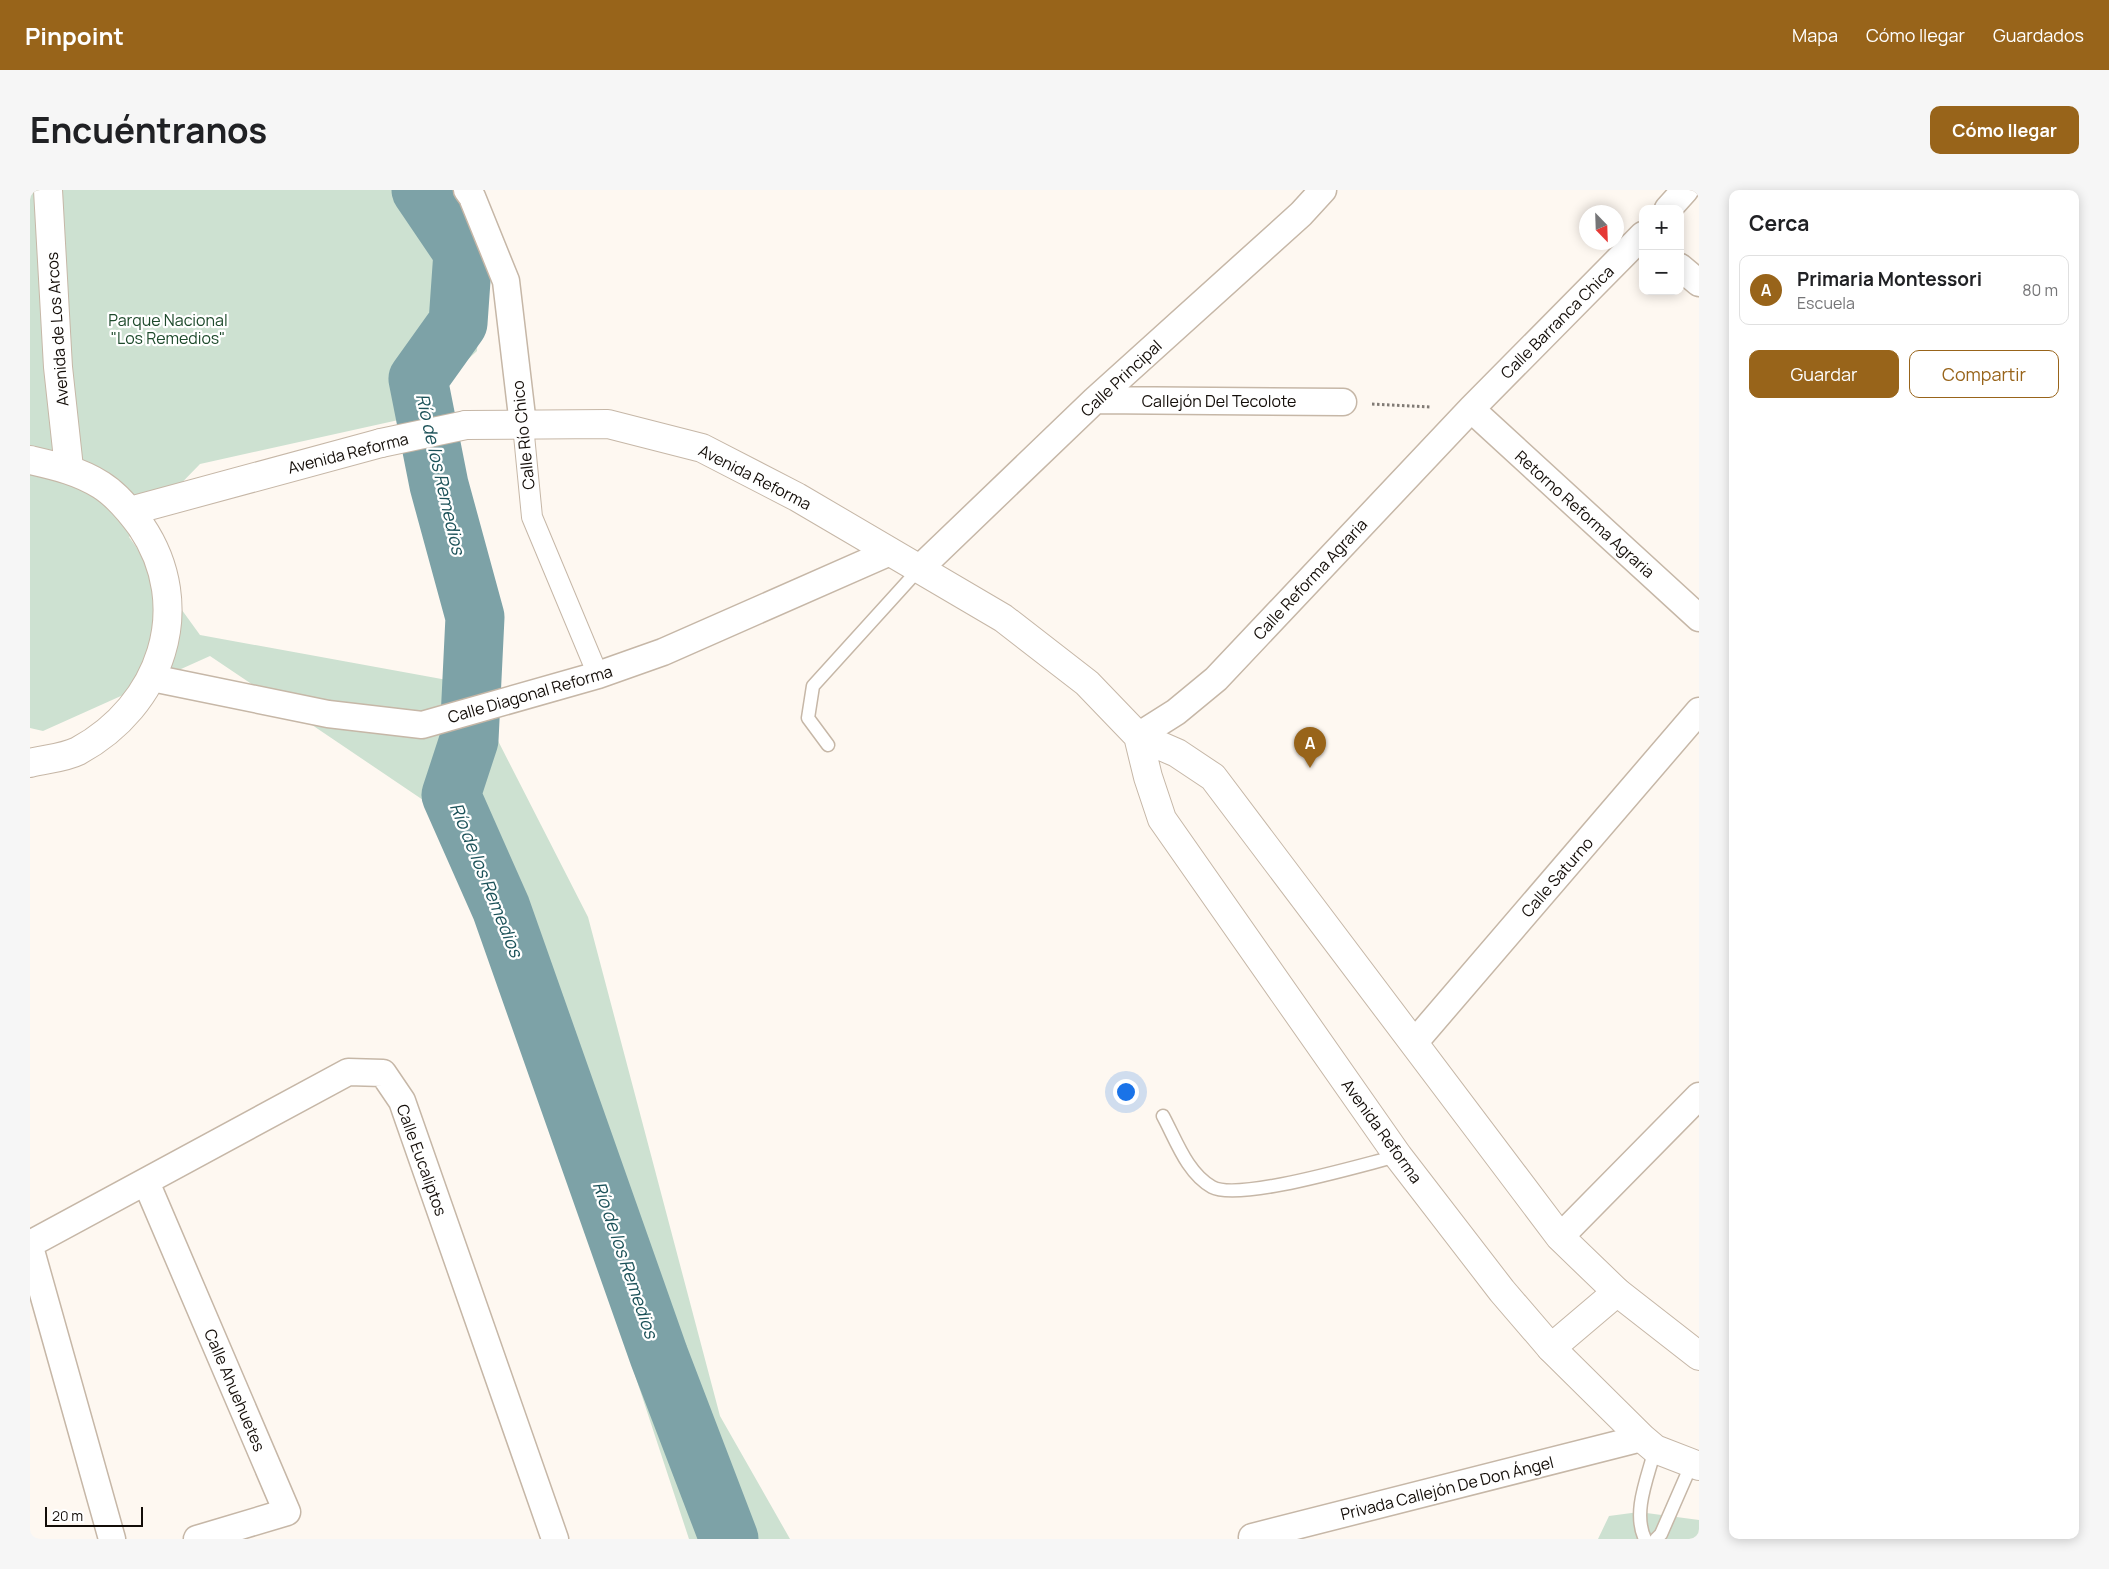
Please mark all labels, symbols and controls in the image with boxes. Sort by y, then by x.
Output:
text: Pinpoint [25,19,124,52]
text: Mapa [1792,23,1838,47]
text: Cómo llegar [1866,23,1965,47]
text: Guardados [1993,23,2084,47]
text: Encuéntranos [30,106,267,154]
button: Cómo llegar [1930,106,2079,154]
north arrow [1579,205,1624,250]
map controls [1639,205,1684,295]
button: + [1639,205,1684,250]
text: Cerca [1749,209,1809,237]
button: − [1639,250,1684,295]
street label: Avenida de Los Arcos [41,251,73,407]
street label: Calle Barranca Chica [1496,261,1618,383]
text: Primaria Montessori [1797,266,1982,292]
text: A [1761,279,1771,301]
text: 80 m [2022,279,2058,301]
text: Escuela [1797,292,1855,314]
park label: Parque Nacional "Los Remedios" [108,309,228,349]
street label: Calle Principal [1076,335,1166,421]
button: Guardar [1749,350,1899,398]
button: Compartir [1909,350,2059,398]
street label: Calle Río Chico [506,379,540,491]
street label: Callejón Del Tecolote [1142,390,1296,412]
water label: Río de los Remedios [411,391,472,558]
street label: Avenida Reforma [285,427,411,479]
street label: Avenida Reforma [695,439,815,515]
street label: Retorno Reforma Agraria [1510,445,1660,583]
street label: Calle Reforma Agraria [1248,514,1372,644]
street label: Calle Diagonal Reforma [445,660,615,728]
pin: A [1294,727,1326,768]
water label: Río de los Remedios [445,799,529,962]
street label: Calle Saturno [1516,832,1598,922]
street label: Avenida Reforma [1337,1074,1427,1188]
your location [1113,1079,1139,1105]
street label: Calle Eucaliptos [392,1101,452,1219]
water label: Río de los Remedios [588,1178,665,1343]
street label: Calle Ahuehuetes [199,1325,271,1455]
street label: Privada Callejón De Don Ángel [1338,1451,1556,1525]
scale bar [45,1504,142,1527]
text: 20 m [52,1506,83,1525]

